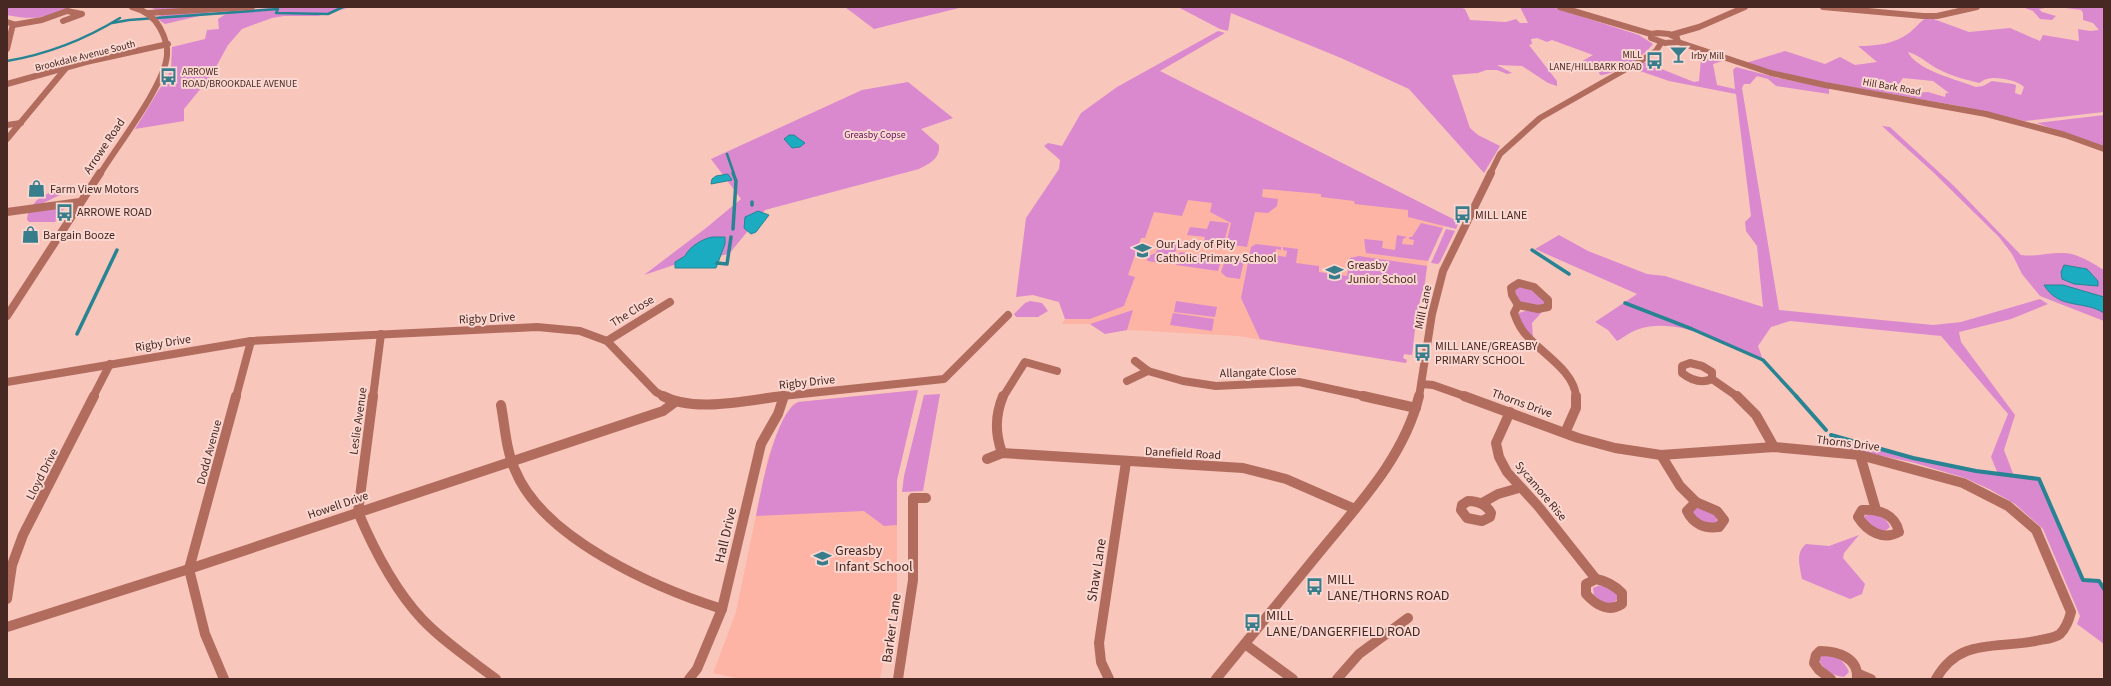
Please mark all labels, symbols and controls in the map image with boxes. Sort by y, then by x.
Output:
street label: Brookdale Avenue South [34,37,137,75]
bar icon: Irby Mill [1668,45,1688,65]
place label: MILL LANE/HILLBARK ROAD [1549,48,1642,74]
place label: Irby Mill [1691,49,1725,63]
bus stop icon: MILL LANE/HILLBARK ROAD [1645,50,1665,70]
place label: ARROWE ROAD/BROOKDALE AVENUE [182,65,297,91]
bus stop icon: ARROWE ROAD/BROOKDALE AVENUE [159,67,179,87]
street label: Hill Bark Road [1862,75,1922,99]
street label: Arrowe Road [80,115,129,178]
park label: Greasby Copse [844,128,906,142]
shop icon: Farm View Motors [27,179,47,199]
place label: Farm View Motors [50,181,139,198]
bus stop icon: ARROWE ROAD [54,202,74,222]
place label: ARROWE ROAD [77,204,152,221]
bus stop icon: MILL LANE [1452,205,1472,225]
place label: MILL LANE [1475,207,1527,224]
shop icon: Bargain Booze [20,225,40,245]
place label: Bargain Booze [43,227,115,244]
place label: Our Lady of Pity Catholic Primary School [1156,236,1277,267]
school or university icon: Our Lady of Pity Catholic Primary School [1133,241,1153,261]
place label: Greasby Junior School [1347,257,1416,288]
school or university icon: Greasby Junior School [1324,262,1344,282]
street label: Mill Lane [1411,283,1436,331]
street label: The Close [607,291,657,332]
street label: Rigby Drive [458,309,516,328]
street label: Rigby Drive [134,331,192,356]
place label: MILL LANE/GREASBY PRIMARY SCHOOL [1435,338,1538,369]
bus stop icon: MILL LANE/GREASBY PRIMARY SCHOOL [1412,343,1432,363]
street label: Allangate Close [1219,363,1297,382]
street label: Rigby Drive [778,371,836,394]
street label: Thorns Drive [1489,385,1555,422]
street label: Leslie Avenue [345,386,372,456]
street label: Dodd Avenue [193,418,226,486]
street label: Thorns Drive [1815,431,1881,456]
street label: Danefield Road [1144,443,1221,464]
street label: Lloyd Drive [22,445,63,503]
street label: Sycamore Rise [1511,458,1571,525]
street label: Howell Drive [305,487,371,524]
street label: Hall Drive [710,505,742,565]
street label: Shaw Lane [1082,537,1112,603]
place label: Greasby Infant School [835,541,913,577]
school or university icon: Greasby Infant School [812,548,832,568]
place label: MILL LANE/THORNS ROAD [1327,570,1449,606]
bus stop icon: MILL LANE/THORNS ROAD [1304,577,1324,597]
street label: Barker Lane [877,592,907,664]
place label: MILL LANE/DANGERFIELD ROAD [1266,606,1420,642]
bus stop icon: MILL LANE/DANGERFIELD ROAD [1243,613,1263,633]

